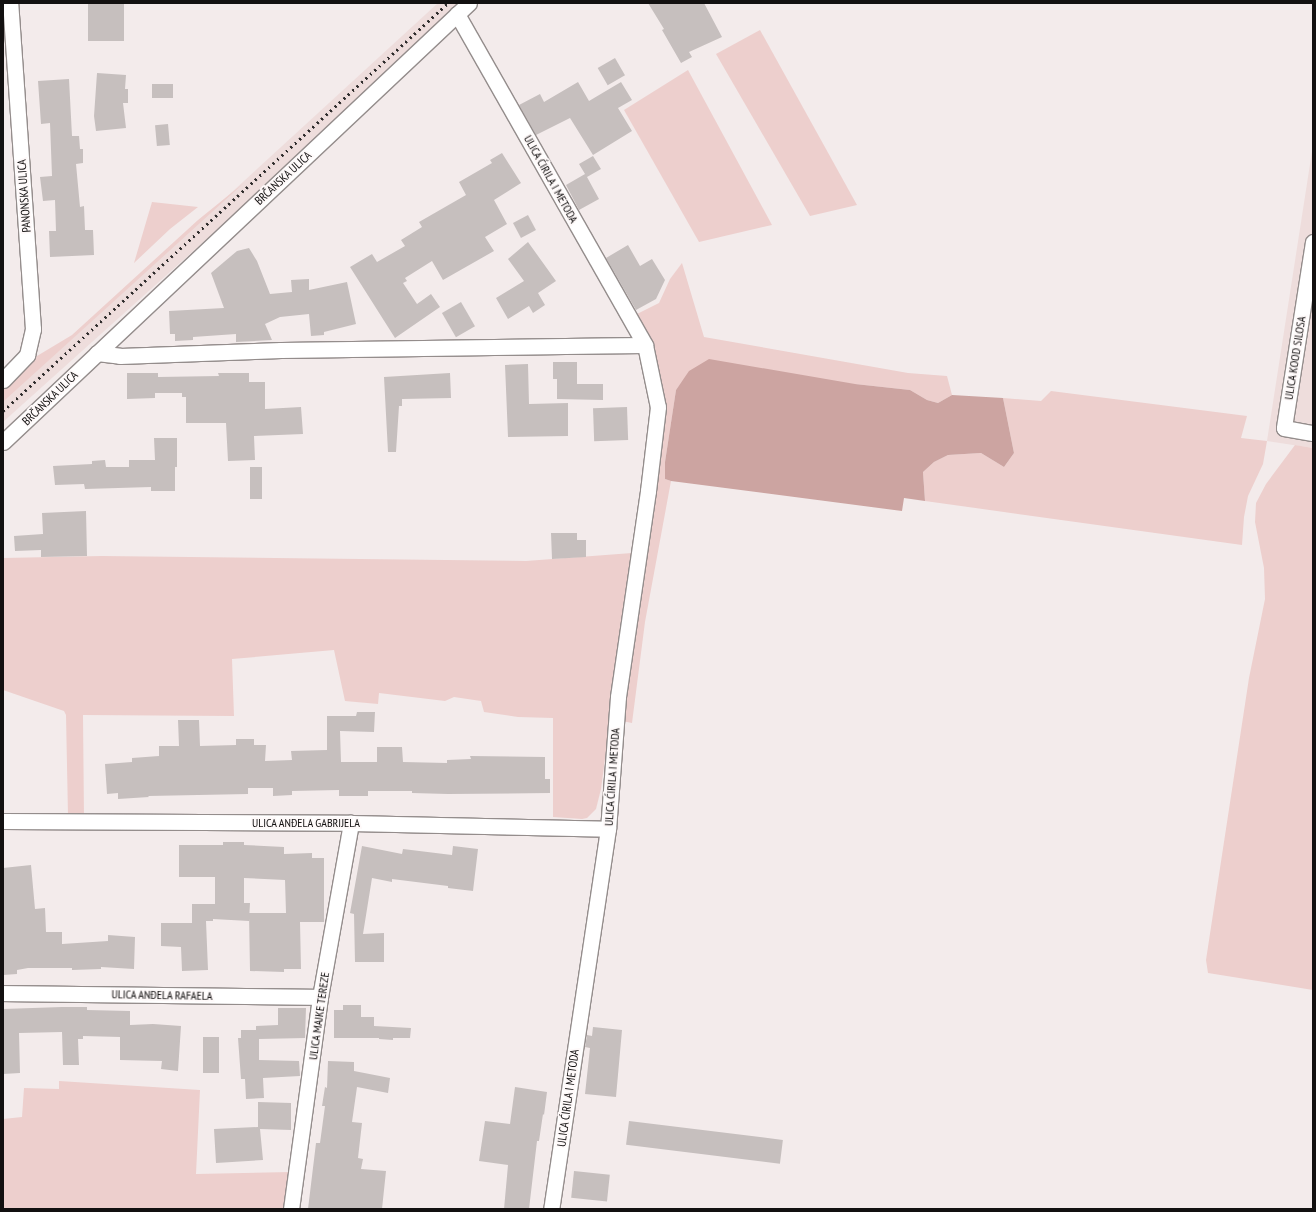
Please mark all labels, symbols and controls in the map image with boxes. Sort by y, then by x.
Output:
street label: ULICA ĆIRILA I METODA [521,132,581,226]
street label: BRČANSKA ULICA [252,148,314,208]
street label: PANONSKA ULICA [14,159,34,233]
street label: ULICA KOOD SILOSA [1281,315,1309,401]
street label: BRČANSKA ULICA [19,368,81,428]
street label: ULICA ĆIRILA I METODA [601,727,623,827]
street label: ULICA ANĐELA GABRIJELA [252,816,360,830]
street label: ULICA MAJKE TEREZE [306,971,332,1061]
street label: ULICA ANĐELA RAFAELA [111,987,213,1003]
street label: ULICA ĆIRILA I METODA [554,1048,582,1148]

